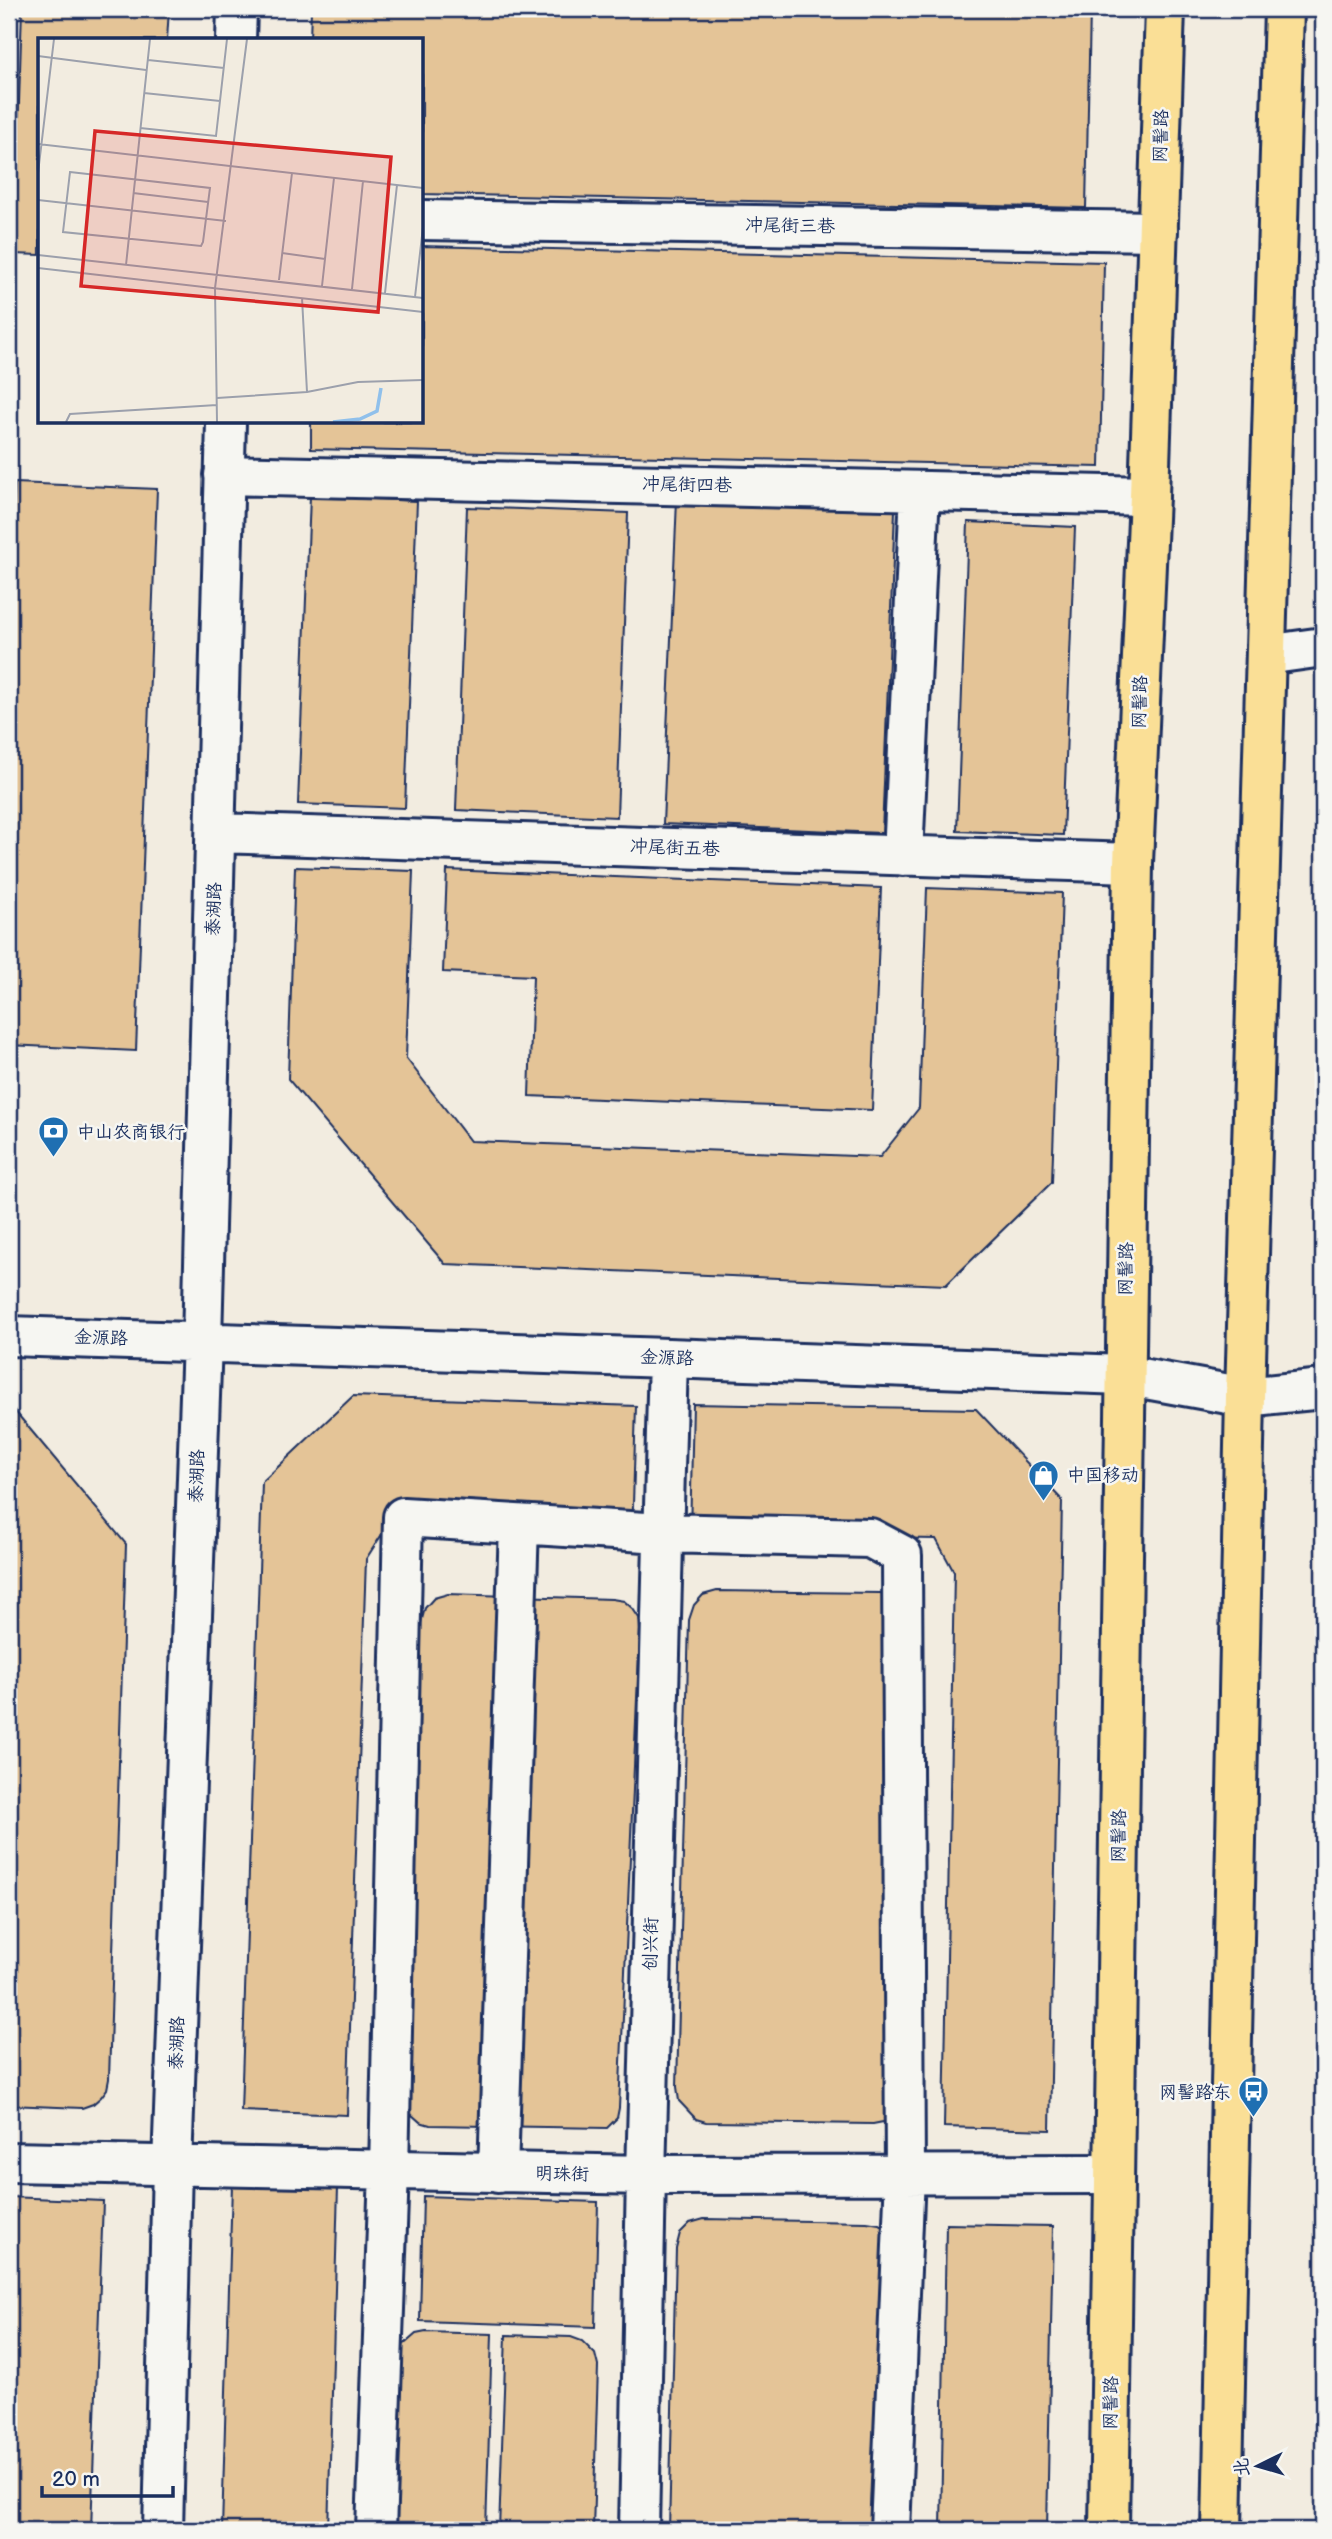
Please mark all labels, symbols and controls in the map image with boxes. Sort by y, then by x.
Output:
inset map [38,38,424,424]
street label: 网髻路 [1150,109,1172,163]
street label: 冲尾街三巷 [745,215,835,237]
street label: 冲尾街四巷 [642,474,732,496]
street label: 网髻路 [1129,675,1151,729]
street label: 冲尾街五巷 [630,836,720,860]
street label: 泰湖路 [203,882,225,936]
bank icon: 中山农商银行 [37,1115,71,1159]
place label: 中山农商银行 [77,1122,185,1143]
street label: 网髻路 [1115,1242,1137,1296]
street label: 金源路 [74,1327,128,1349]
street label: 金源路 [640,1347,694,1369]
street label: 泰湖路 [186,1449,208,1503]
shop icon: 中国移动 [1027,1458,1061,1502]
place label: 中国移动 [1067,1465,1139,1486]
street label: 网髻路 [1108,1809,1130,1863]
street label: 创兴街 [640,1917,662,1971]
street label: 泰湖路 [166,2016,188,2070]
bus stop icon: 网髻路东 [1237,2075,1271,2119]
place label: 网髻路东 [1159,2082,1231,2103]
street label: 明珠街 [535,2163,589,2185]
street label: 网髻路 [1100,2376,1122,2430]
north arrow [1224,2430,1294,2500]
scale bar [42,2455,173,2499]
text: 北 [1230,2457,1255,2478]
text: 20 m [52,2467,100,2492]

